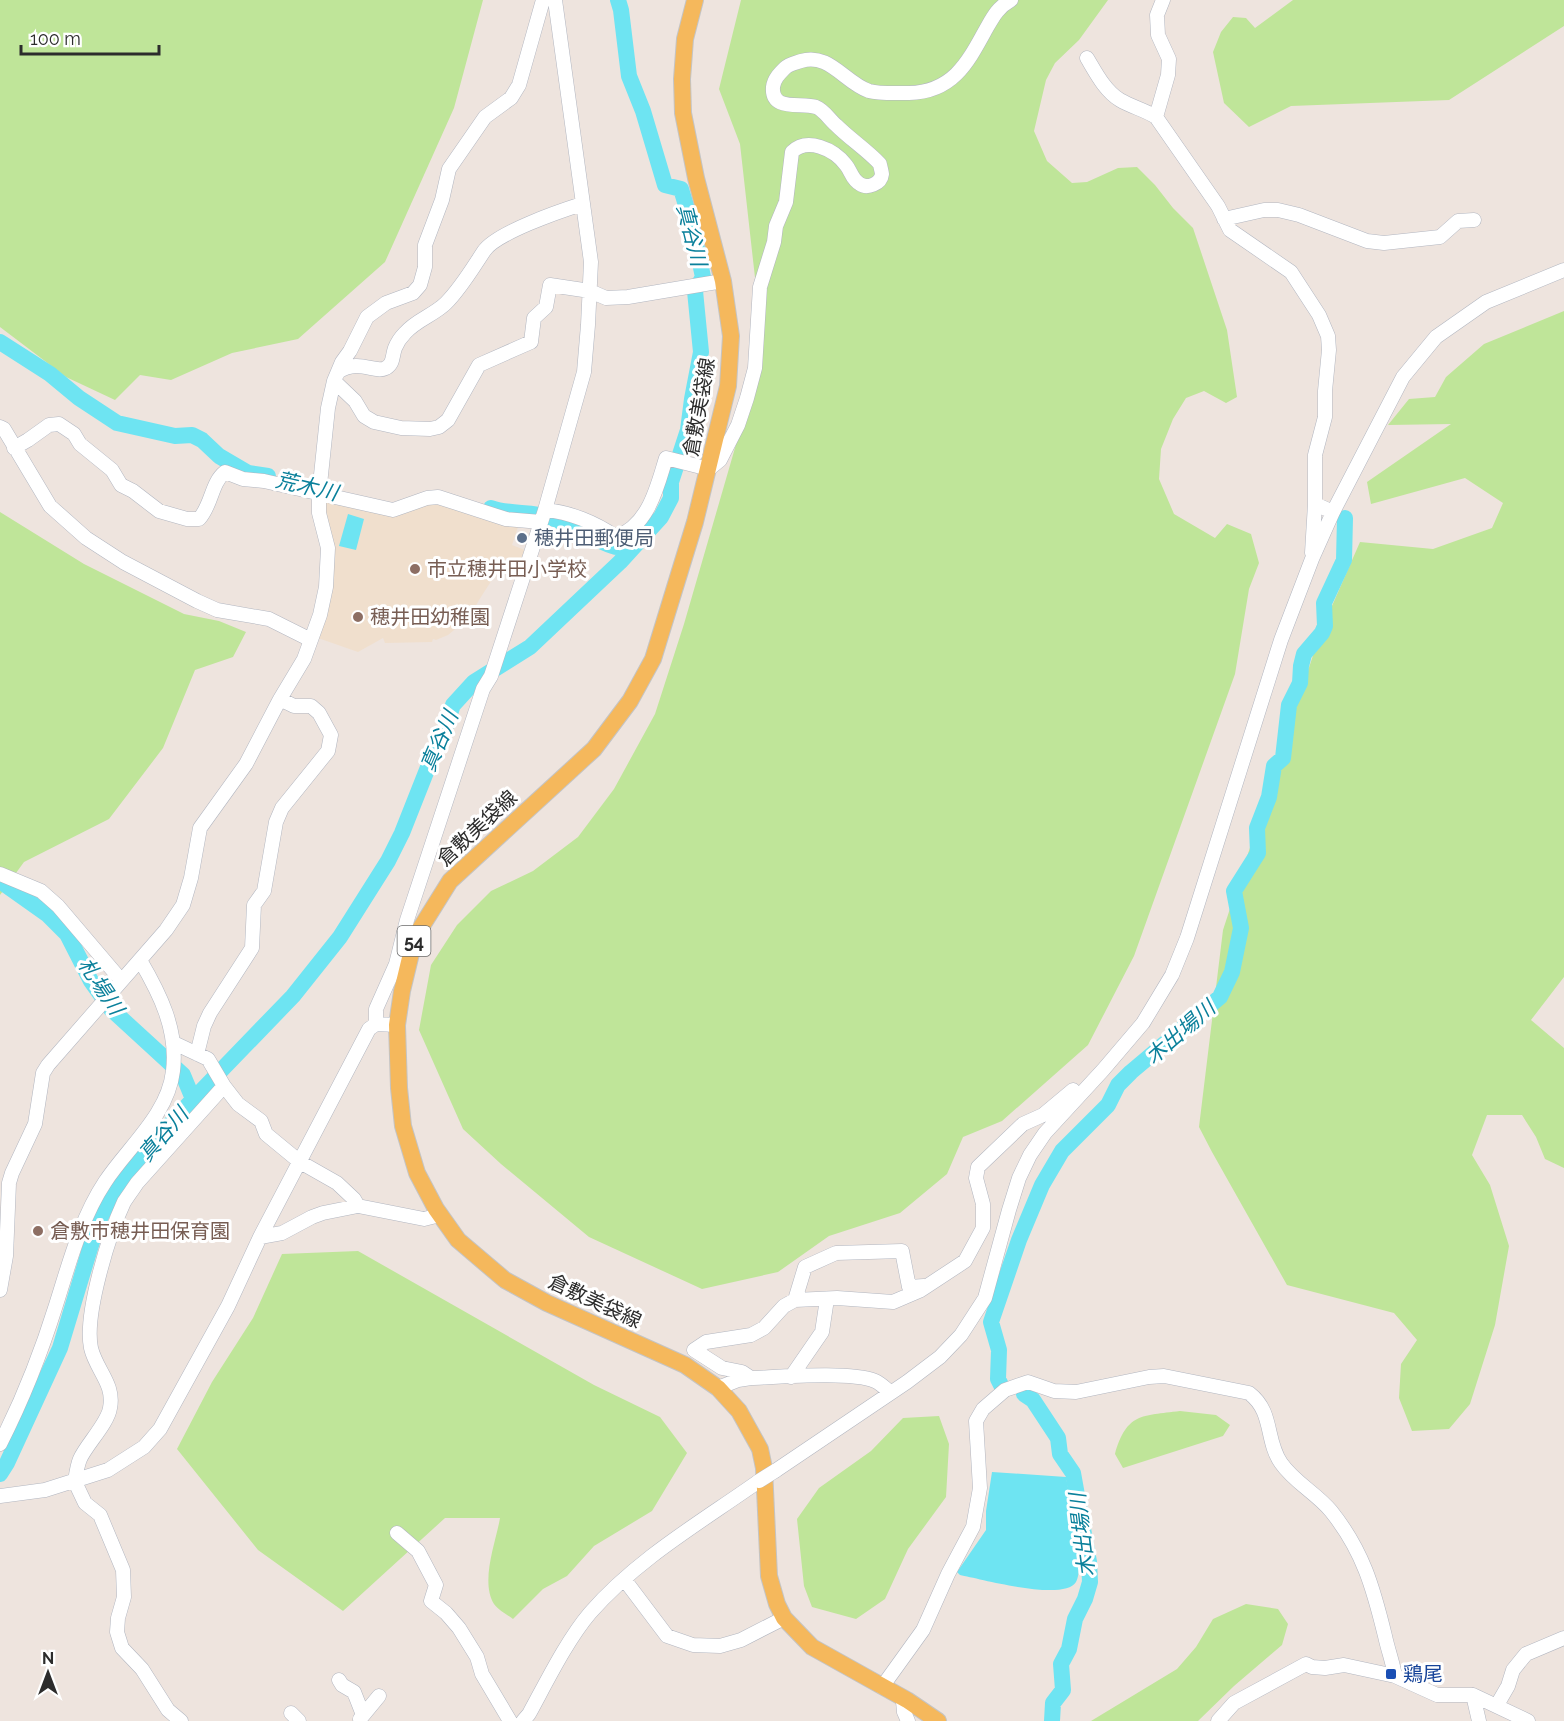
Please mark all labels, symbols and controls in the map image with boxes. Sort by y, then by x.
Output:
scale bar [21,18,159,56]
text: 100 m [30,28,81,49]
water label: 真谷川 [672,201,712,271]
street label: 倉敷美袋線 [678,356,720,458]
water label: 荒木川 [273,467,342,506]
place label: 穂井田郵便局 [534,526,654,550]
marker: 穂井田郵便局 [515,531,529,545]
place label: 市立穂井田小学校 [427,557,587,581]
marker: 市立穂井田小学校 [408,562,422,576]
place label: 穂井田幼稚園 [370,605,490,629]
marker: 穂井田幼稚園 [351,610,365,624]
water label: 真谷川 [415,705,464,775]
street label: 倉敷美袋線 [432,785,522,871]
road number: 54 [398,926,430,956]
water label: 札場川 [73,953,130,1021]
water label: 木出場川 [1140,994,1221,1069]
water label: 真谷川 [133,1101,194,1166]
place label: 倉敷市穂井田保育園 [50,1219,230,1243]
marker: 倉敷市穂井田保育園 [31,1224,45,1238]
street label: 倉敷美袋線 [545,1269,645,1333]
water label: 木出場川 [1064,1490,1100,1578]
north arrow [18,1643,78,1703]
text: N [42,1649,54,1668]
place label: 鶏尾 [1403,1662,1443,1686]
marker: 鶏尾 [1384,1667,1398,1681]

